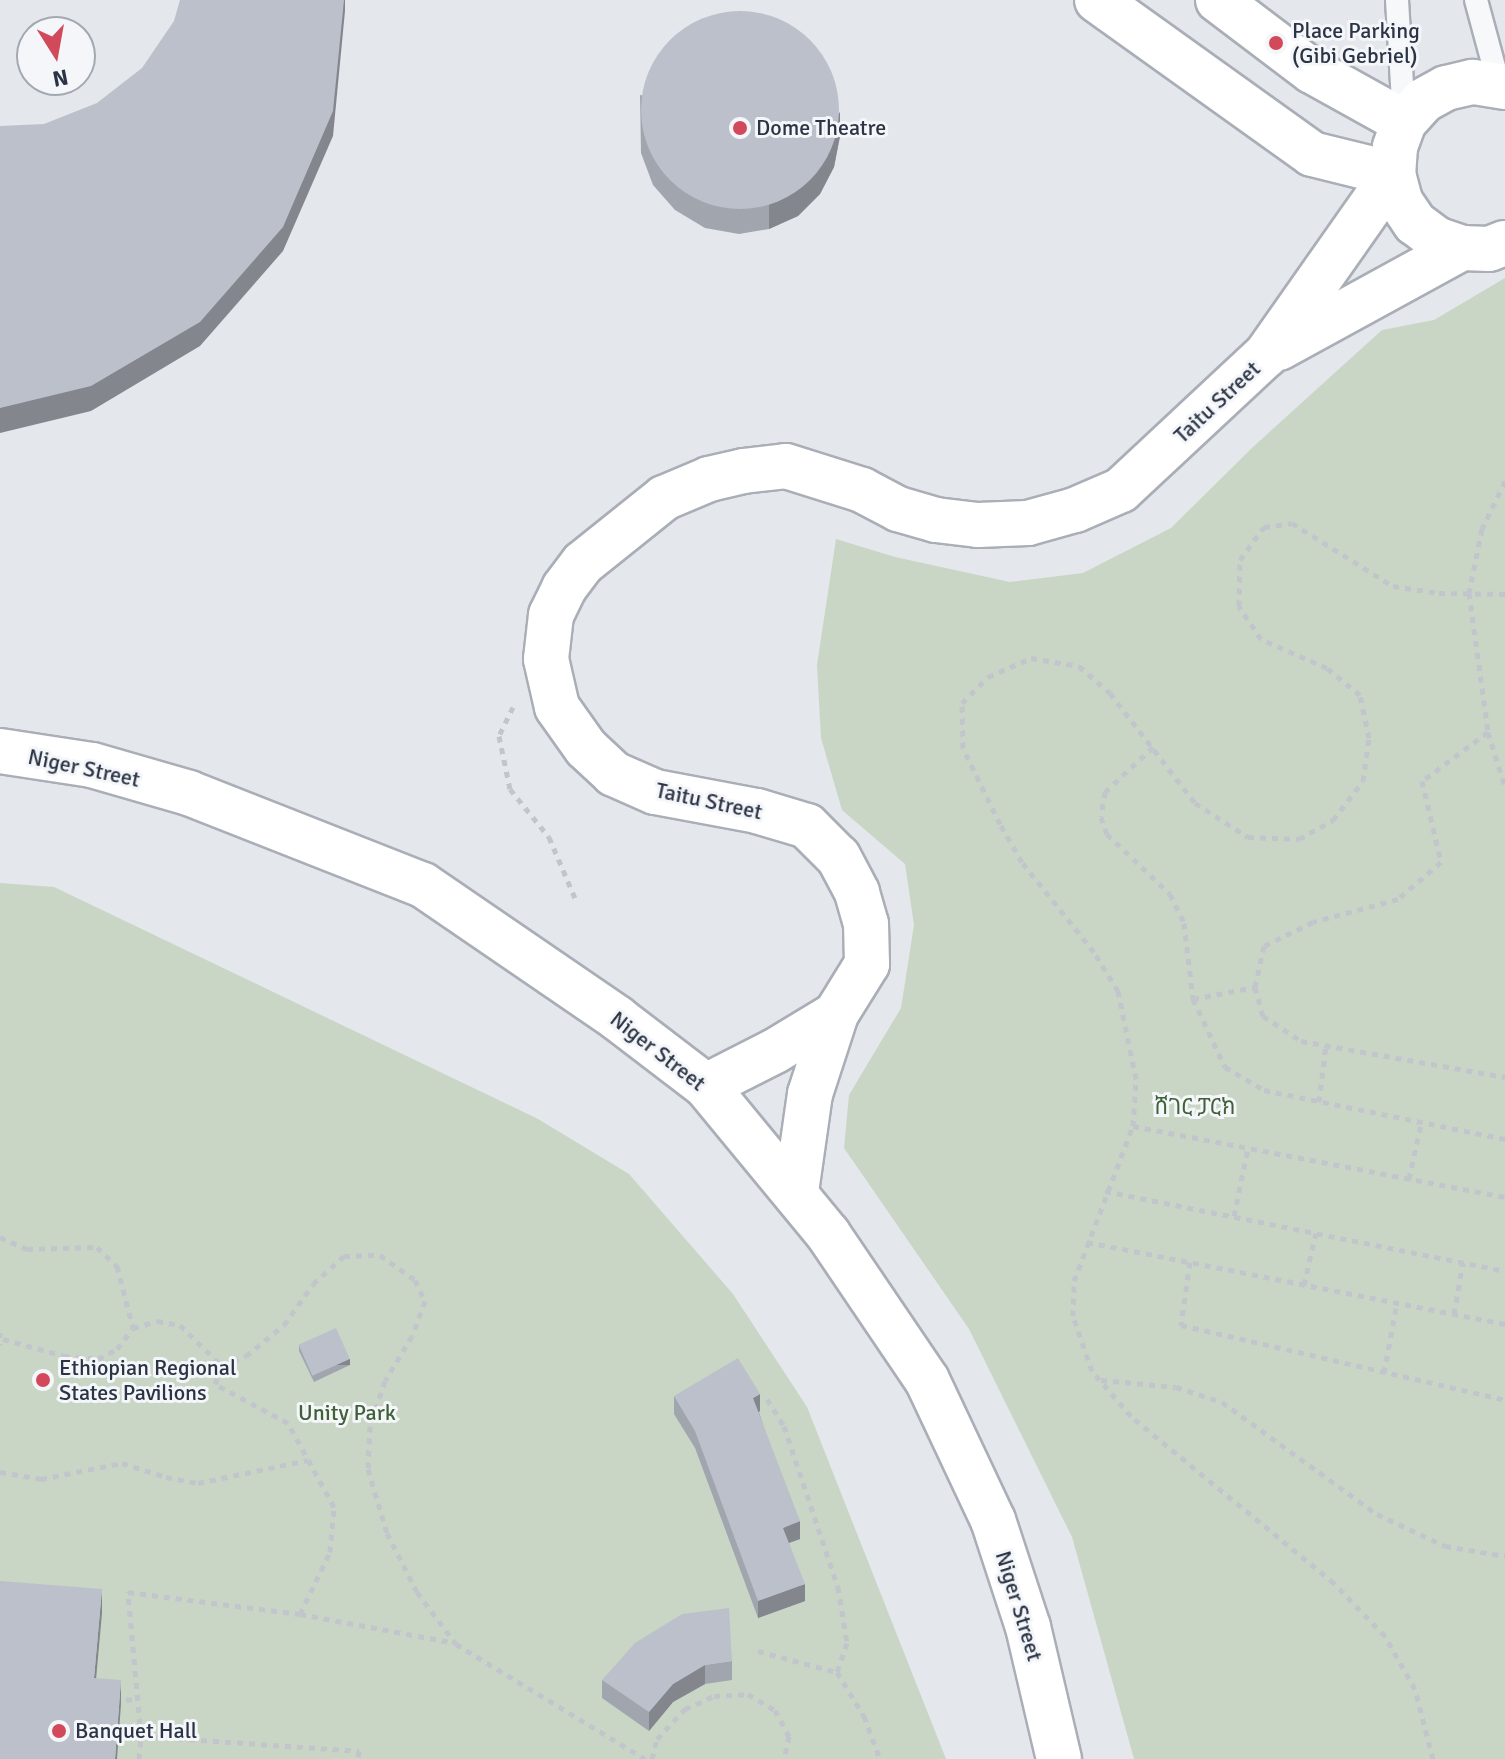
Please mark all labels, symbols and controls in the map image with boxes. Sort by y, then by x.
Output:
north arrow [16,16,96,96]
place label: Place Parking (Gibi Gebriel) [1292,17,1420,68]
marker: Place Parking (Gibi Gebriel) [1267,34,1285,52]
text: N [50,63,70,93]
place label: Dome Theatre [756,115,886,141]
marker: Dome Theatre [731,119,749,137]
street label: Taitu Street [1168,355,1266,449]
street label: Niger Street [26,743,142,793]
street label: Taitu Street [653,777,765,825]
street label: Niger Street [605,1006,711,1096]
park label: ሸገር ፓርክ [1155,1094,1235,1120]
place label: Ethiopian Regional States Pavilions [59,1354,236,1406]
marker: Ethiopian Regional States Pavilions [34,1371,52,1389]
park label: Unity Park [298,1400,396,1426]
street label: Niger Street [990,1548,1048,1664]
place label: Banquet Hall [75,1718,197,1744]
marker: Banquet Hall [50,1722,68,1740]

